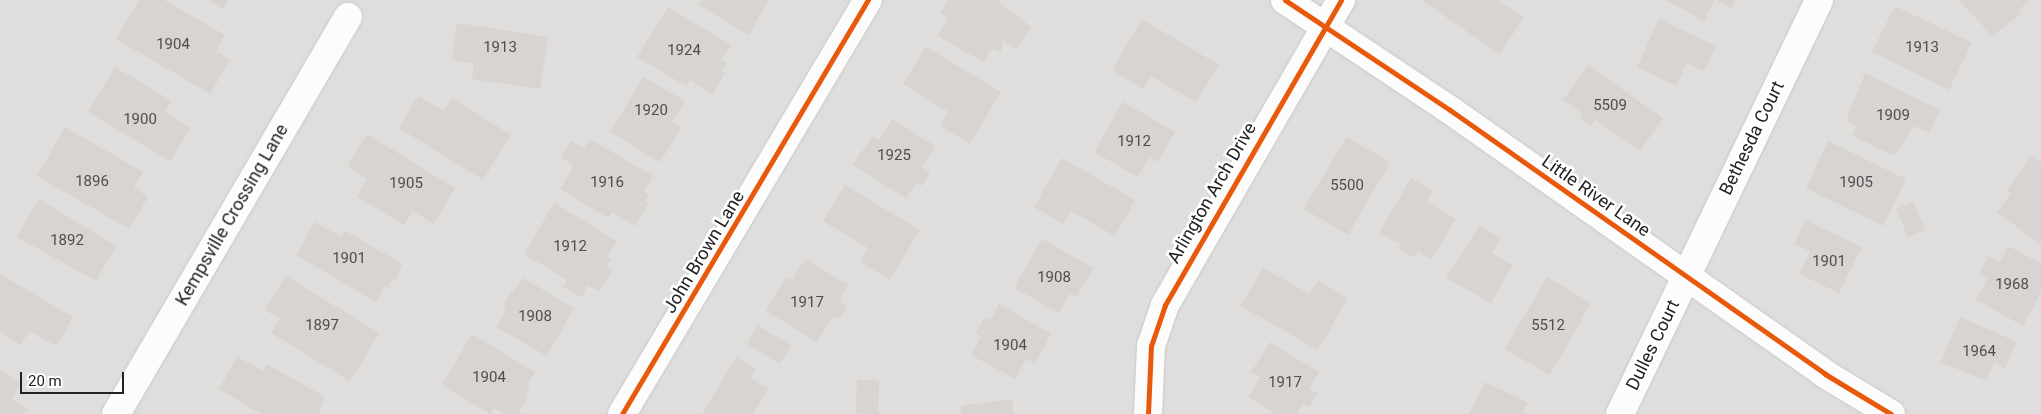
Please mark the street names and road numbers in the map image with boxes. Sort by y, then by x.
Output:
street label: Bethesda Court [1715,77,1789,199]
street label: Arlington Arch Drive [1163,119,1261,267]
street label: Kempsville Crossing Lane [171,120,293,310]
street label: Little River Lane [1538,151,1654,241]
street label: John Brown Lane [659,187,749,317]
street label: Dulles Court [1622,296,1684,394]

